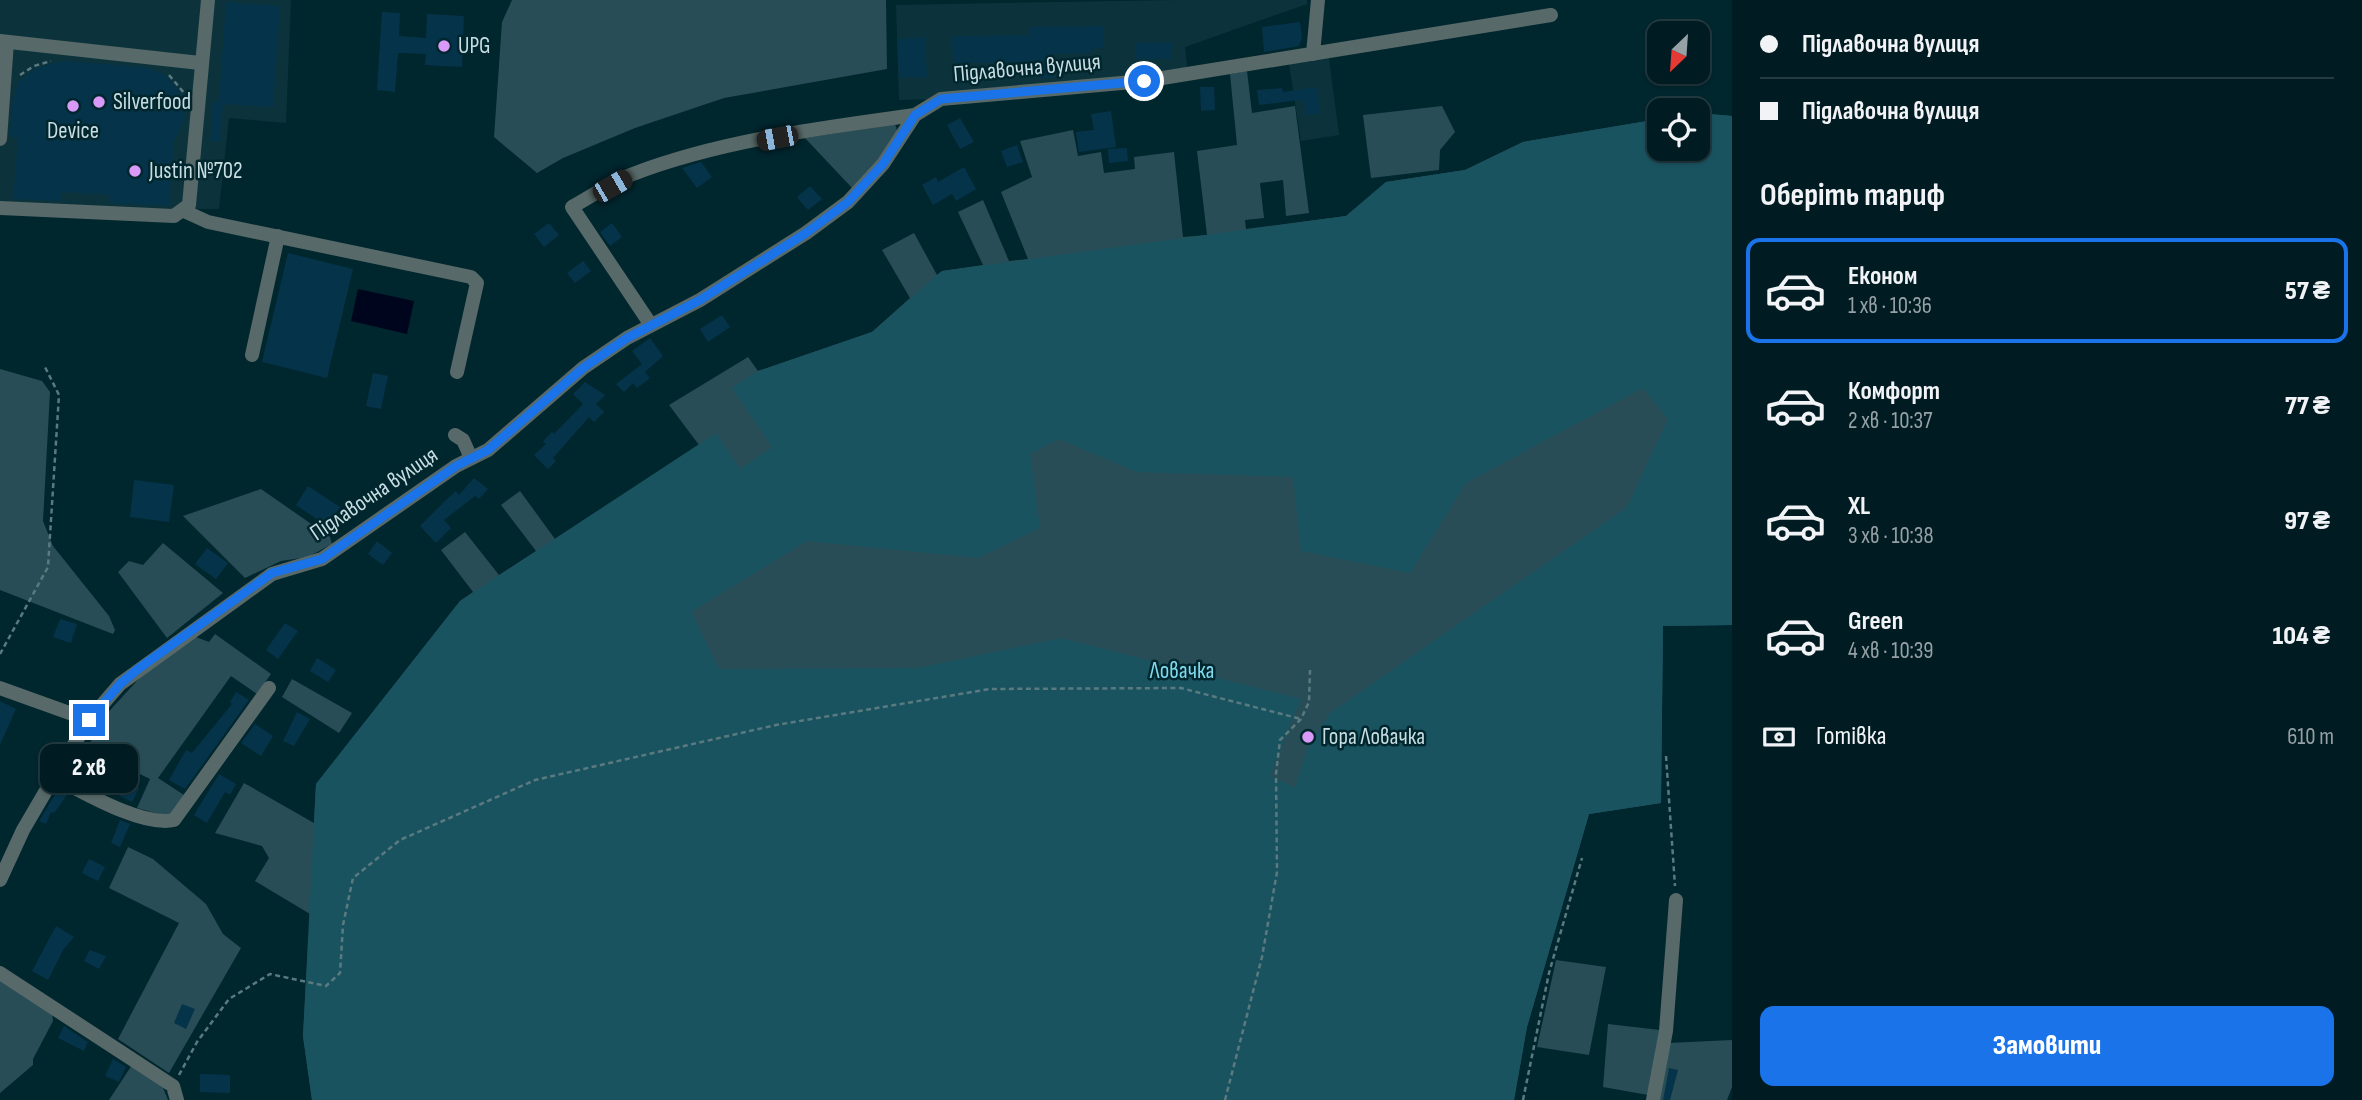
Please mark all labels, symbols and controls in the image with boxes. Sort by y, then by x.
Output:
north arrow [1647,21,1710,84]
map controls [1647,21,1710,161]
text: Підлавочна вулиця [1802,29,1979,60]
place label: UPG [458,32,491,60]
marker: UPG [436,38,452,54]
street label: Підлавочна вулиця [952,48,1102,88]
route start [1128,65,1160,97]
place label: Silverfood [113,88,191,116]
marker: Silverfood [91,94,107,110]
text: Підлавочна вулиця [1802,96,1979,127]
marker: Device [65,98,81,114]
button: locate [1647,98,1710,161]
place label: Device [47,117,99,145]
car [755,124,800,152]
place label: Justin №702 [148,157,243,185]
marker: Justin №702 [127,163,143,179]
car [589,166,636,206]
text: Оберіть тариф [1760,176,1945,215]
icon: car [1764,259,1827,322]
text: Економ [1848,261,1917,292]
text: 57 ₴ [2285,276,2330,307]
text: 1 хв · 10:36 [1848,292,1932,320]
icon: car [1764,374,1827,437]
text: Комфорт [1848,376,1940,407]
text: 77 ₴ [2285,391,2330,422]
text: 2 хв · 10:37 [1848,407,1932,435]
street label: Підлавочна вулиця [305,441,443,547]
icon: car [1764,489,1827,552]
text: XL [1848,491,1870,522]
text: 97 ₴ [2284,506,2330,537]
text: 3 хв · 10:38 [1848,522,1933,550]
icon: car [1764,604,1827,667]
text: Green [1848,606,1903,637]
text: 104 ₴ [2273,621,2330,652]
text: 4 хв · 10:39 [1848,637,1934,665]
park label: Ловачка [1149,657,1214,685]
route end [73,704,105,736]
icon: cash [1760,718,1798,756]
text: Готівка [1816,721,1887,752]
place label: Гора Ловачка [1322,723,1425,751]
text: 610 m [2287,723,2334,751]
marker: Гора Ловачка [1300,729,1316,745]
callout: 2 хв [40,744,138,794]
text: 2 хв [72,754,106,782]
button: Замовити [1760,1006,2334,1086]

